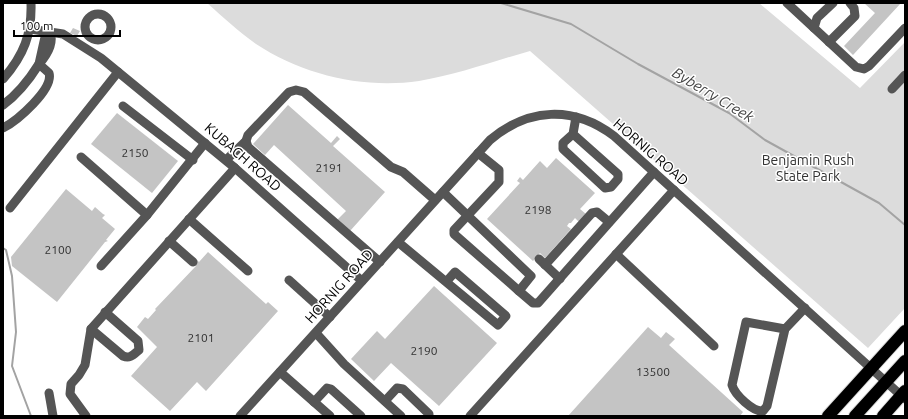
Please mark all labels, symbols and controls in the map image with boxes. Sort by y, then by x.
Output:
scale bar [14,12,120,38]
text: 100 m [20,19,53,32]
water label: Byberry Creek [669,64,757,126]
street label: HORNIG ROAD [610,115,692,189]
street label: KUBACH ROAD [202,120,285,195]
house number: 2150 [121,146,149,159]
park label: Benjamin Rush State Park [762,152,854,184]
house number: 2191 [315,161,343,174]
house number: 2198 [524,203,552,216]
house number: 2100 [44,243,72,256]
street label: HORNIG ROAD [302,246,376,326]
house number: 2101 [187,331,215,344]
house number: 2190 [410,344,438,357]
house number: 13500 [636,365,670,378]

